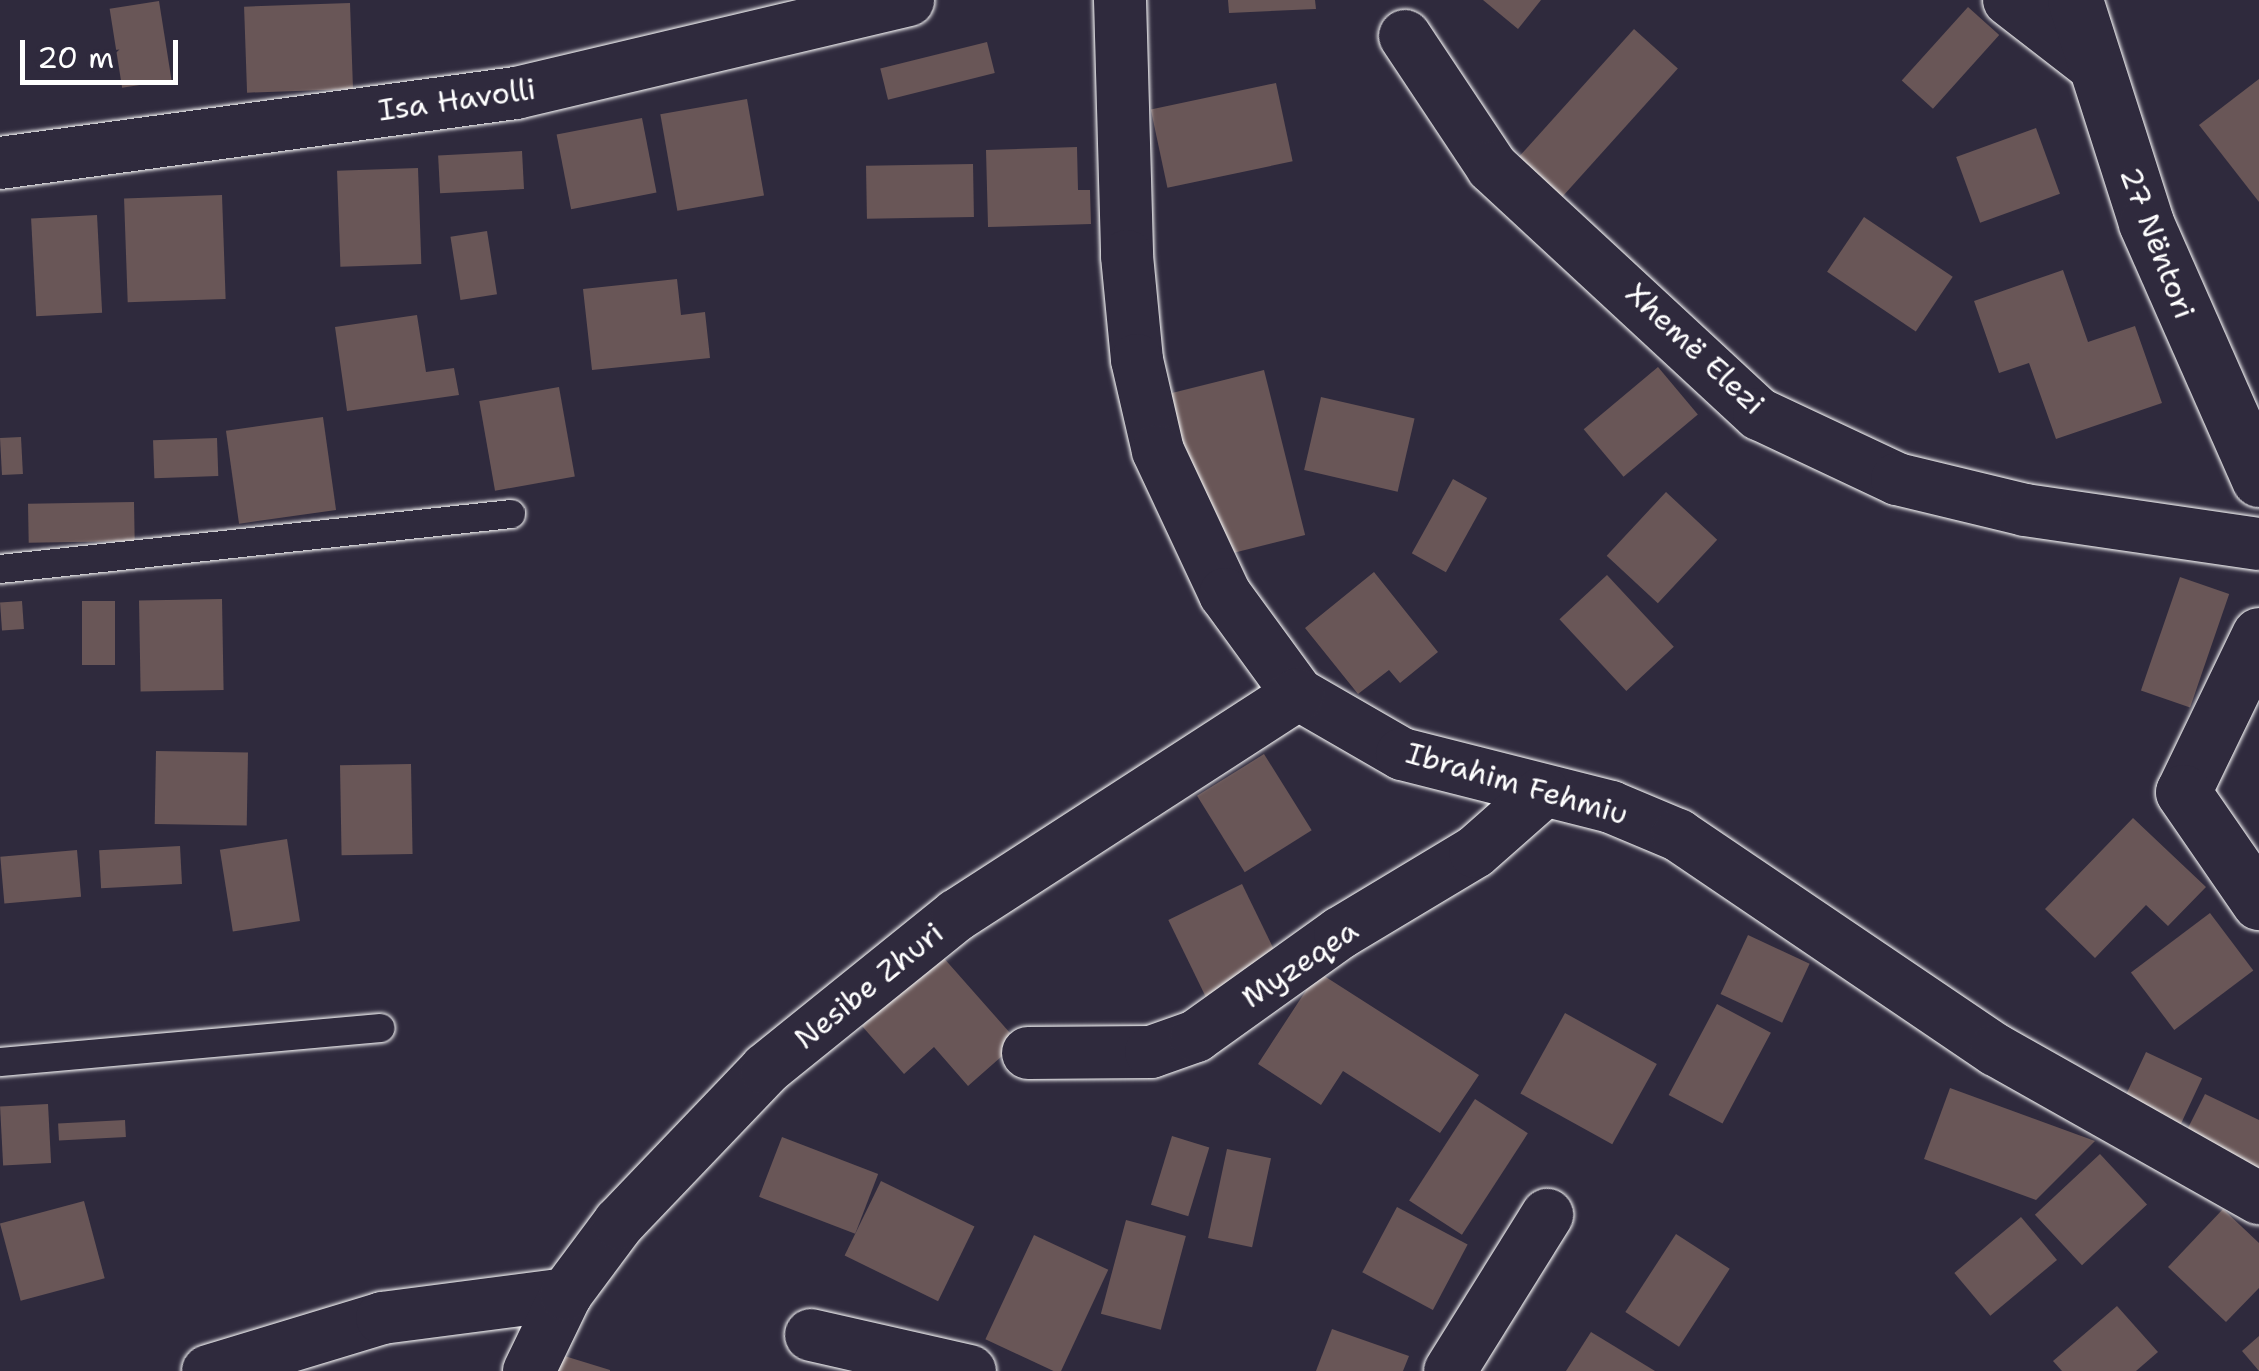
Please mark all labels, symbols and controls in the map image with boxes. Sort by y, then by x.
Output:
scale bar [25,20,182,82]
text: 20 m [37,37,114,78]
street label: Isa Havolli [376,71,538,129]
street label: 27 Nëntori [2112,162,2202,324]
street label: Xhemë Elezi [1618,276,1772,422]
street label: Ibrahim Fehmiu [1402,735,1632,833]
street label: Myzeqea [1235,912,1365,1016]
street label: Nesibe Zhuri [787,915,951,1057]

